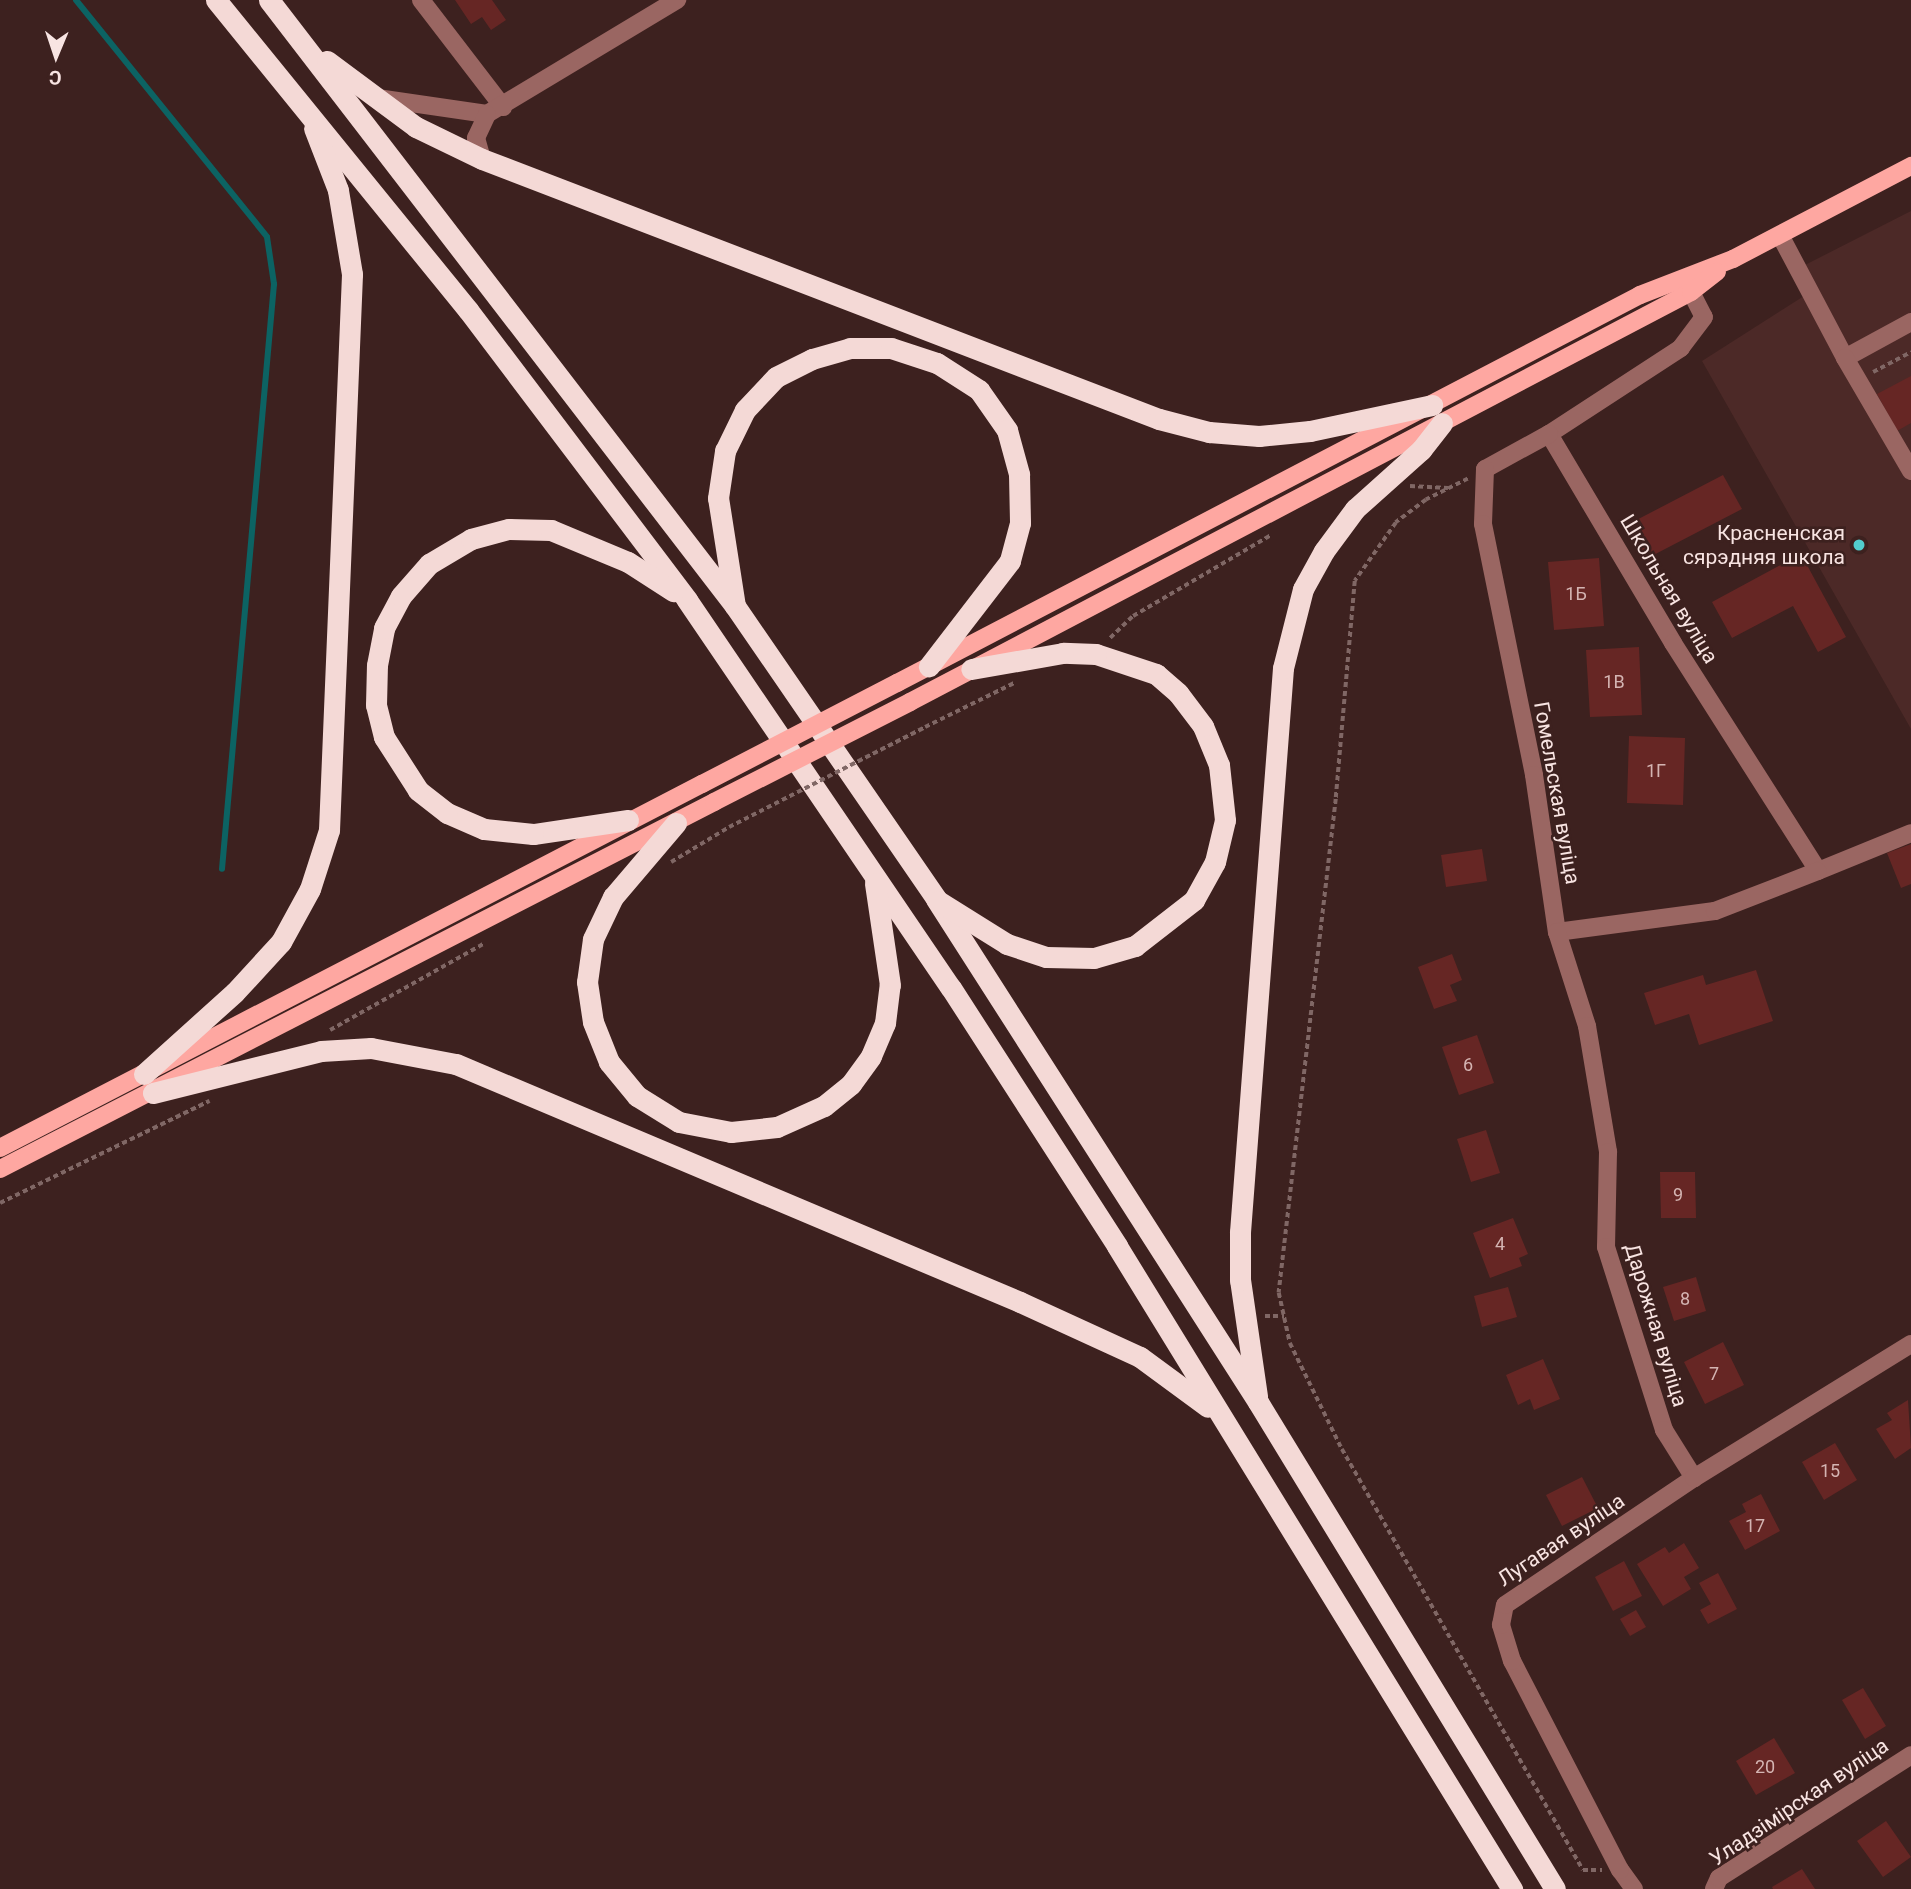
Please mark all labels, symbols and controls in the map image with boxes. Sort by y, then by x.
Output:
north arrow [21,21,91,91]
text: С [49,66,62,89]
street label: Школьная вуліца [1615,510,1723,668]
place label: Красненская сярэдняя школа [1683,520,1845,570]
marker: Красненская сярэдняя школа [1851,537,1867,553]
house number: 1Б [1565,583,1587,605]
house number: 1В [1603,671,1625,693]
street label: Гомельская вуліца [1529,700,1585,886]
house number: 1Г [1646,760,1666,782]
house number: 6 [1463,1054,1473,1076]
house number: 9 [1673,1184,1683,1206]
house number: 4 [1495,1233,1505,1255]
street label: Дарожная вуліца [1619,1240,1693,1410]
house number: 8 [1680,1288,1690,1310]
house number: 7 [1709,1363,1719,1385]
house number: 15 [1820,1460,1840,1482]
street label: Лугавая вуліца [1493,1488,1629,1592]
house number: 17 [1745,1515,1765,1537]
street label: Уладзімірская вуліца [1705,1733,1893,1871]
house number: 20 [1755,1756,1775,1778]

